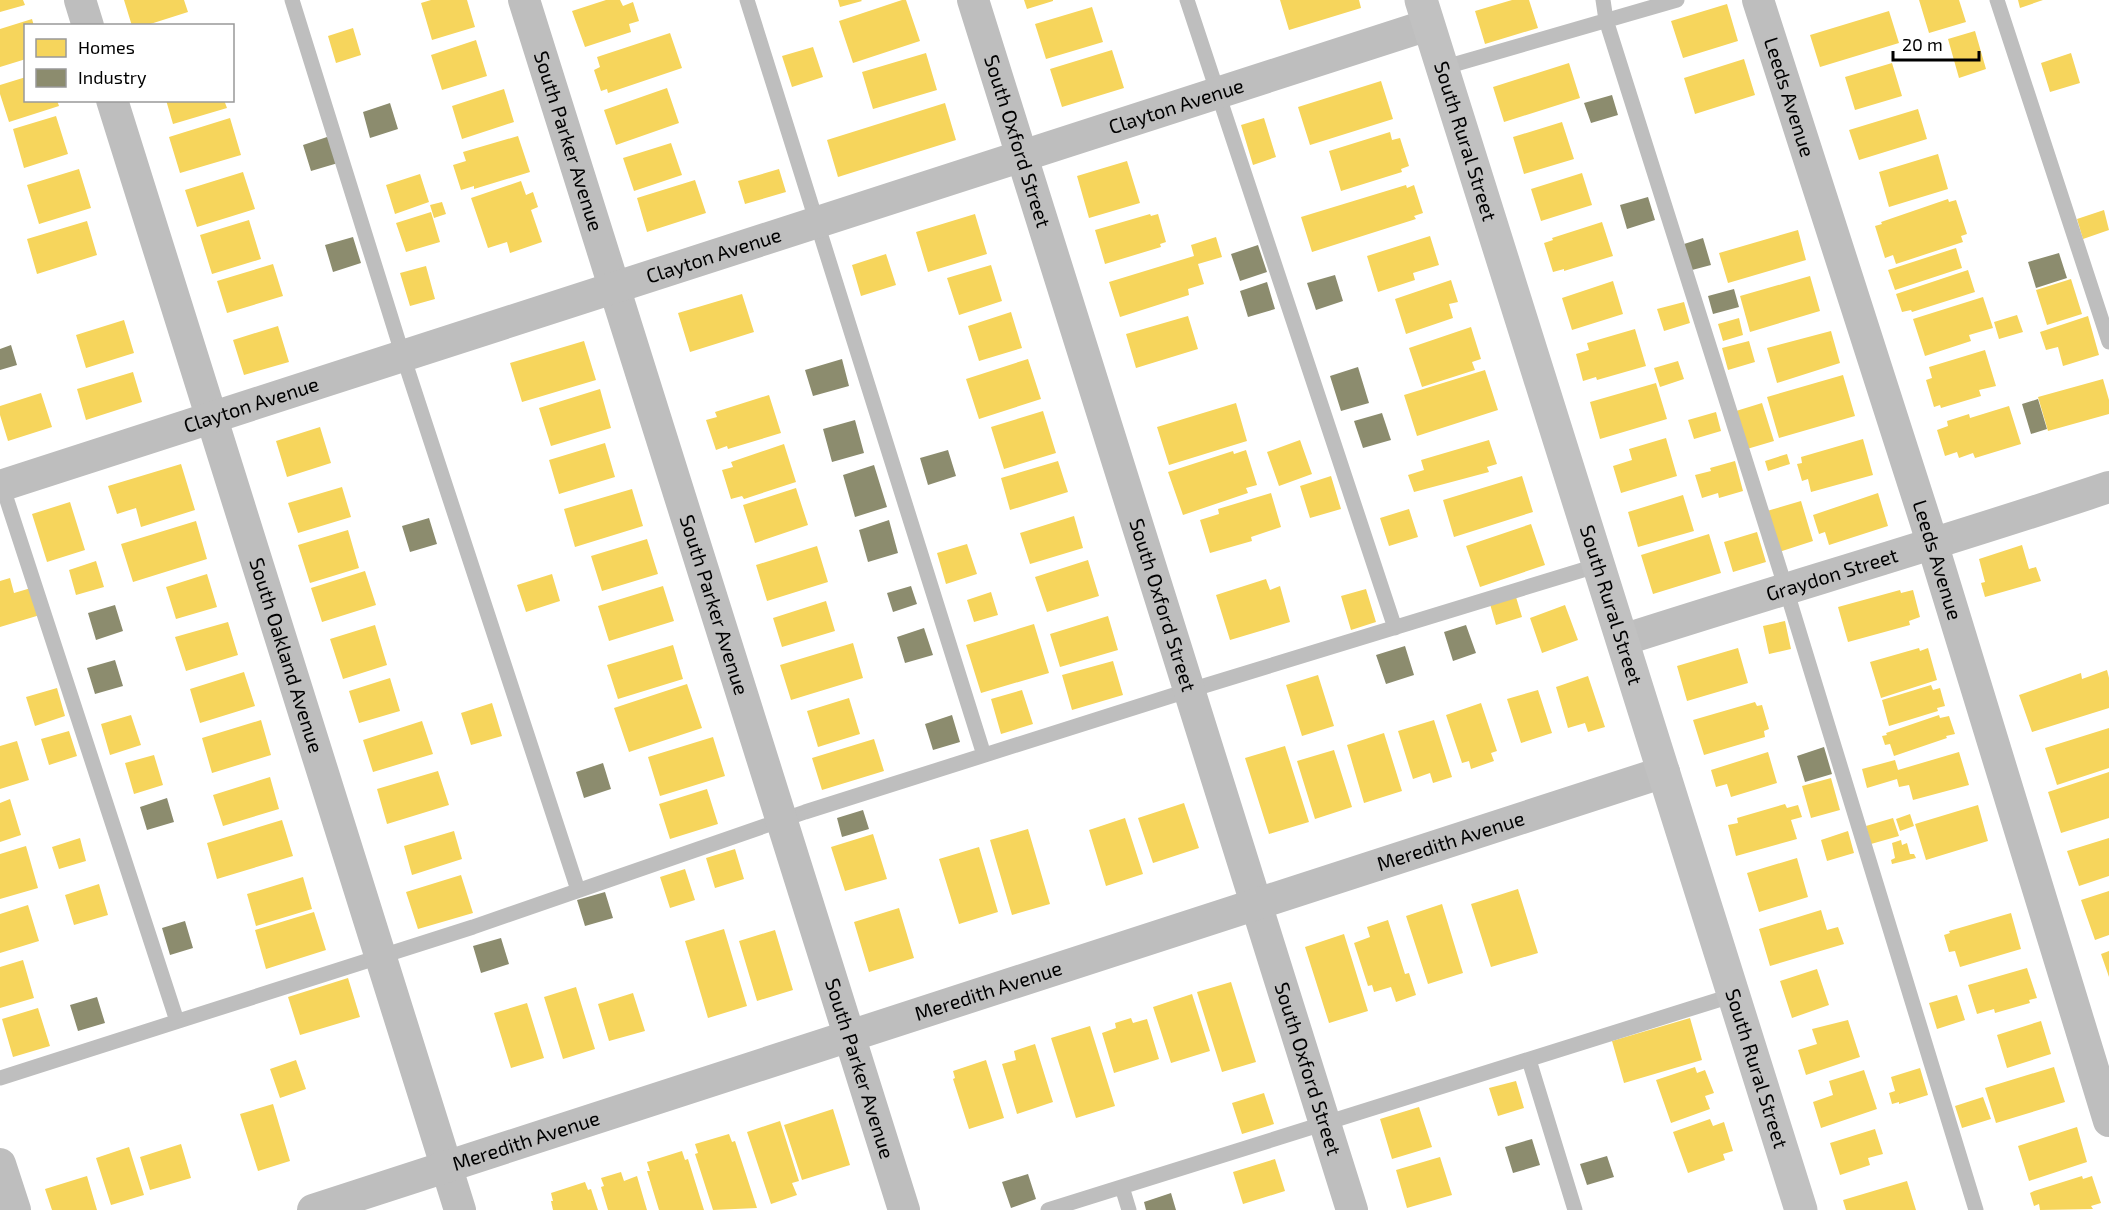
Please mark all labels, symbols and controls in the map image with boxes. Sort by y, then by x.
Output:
legend [24,24,234,102]
scale bar [1893,24,1978,62]
text: 20 m [1902,33,1943,55]
street label: Leeds Avenue [1760,34,1821,160]
text: Homes [78,36,135,58]
street label: South Parker Avenue [530,48,609,234]
street label: South Oxford Street [980,52,1057,231]
street label: South Rural Street [1430,58,1503,224]
text: Industry [78,66,147,88]
street label: Clayton Avenue [1105,72,1247,138]
street label: Clayton Avenue [643,222,784,288]
street label: Clayton Avenue [180,371,322,437]
street label: Leeds Avenue [1908,497,1968,623]
street label: South Parker Avenue [675,511,754,698]
street label: South Oxford Street [1125,515,1202,694]
street label: South Rural Street [1576,522,1648,688]
street label: Graydon Street [1763,542,1901,605]
street label: South Oakland Avenue [245,554,329,756]
street label: Meredith Avenue [1374,805,1527,875]
street label: Meredith Avenue [911,955,1065,1025]
street label: South Parker Avenue [821,975,900,1161]
street label: South Oxford Street [1270,979,1347,1158]
street label: South Rural Street [1721,985,1794,1151]
street label: Meredith Avenue [449,1105,603,1175]

